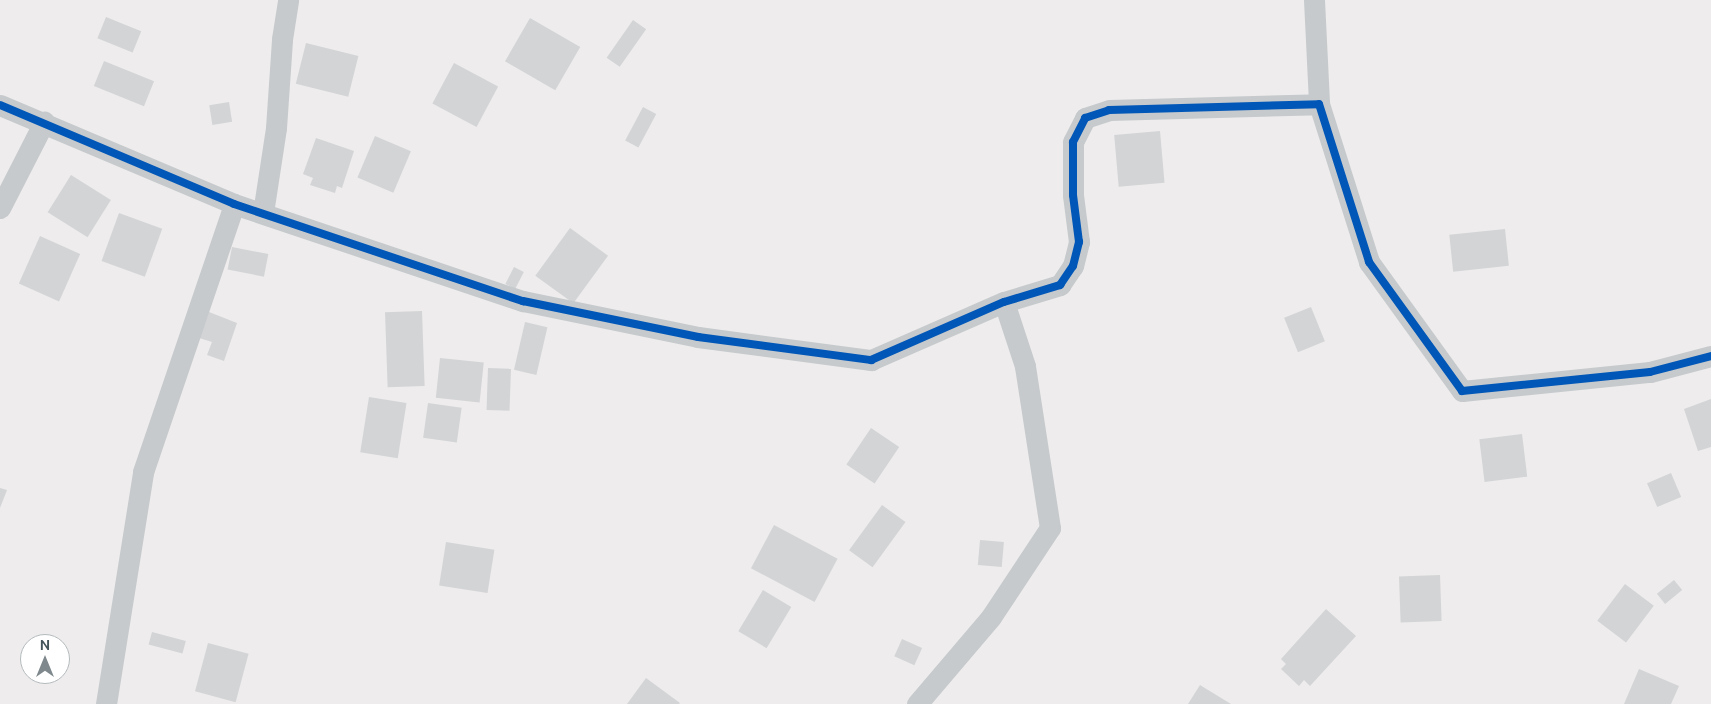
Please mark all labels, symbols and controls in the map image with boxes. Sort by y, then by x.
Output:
north arrow [20,634,70,684]
text: N [40,637,50,653]

